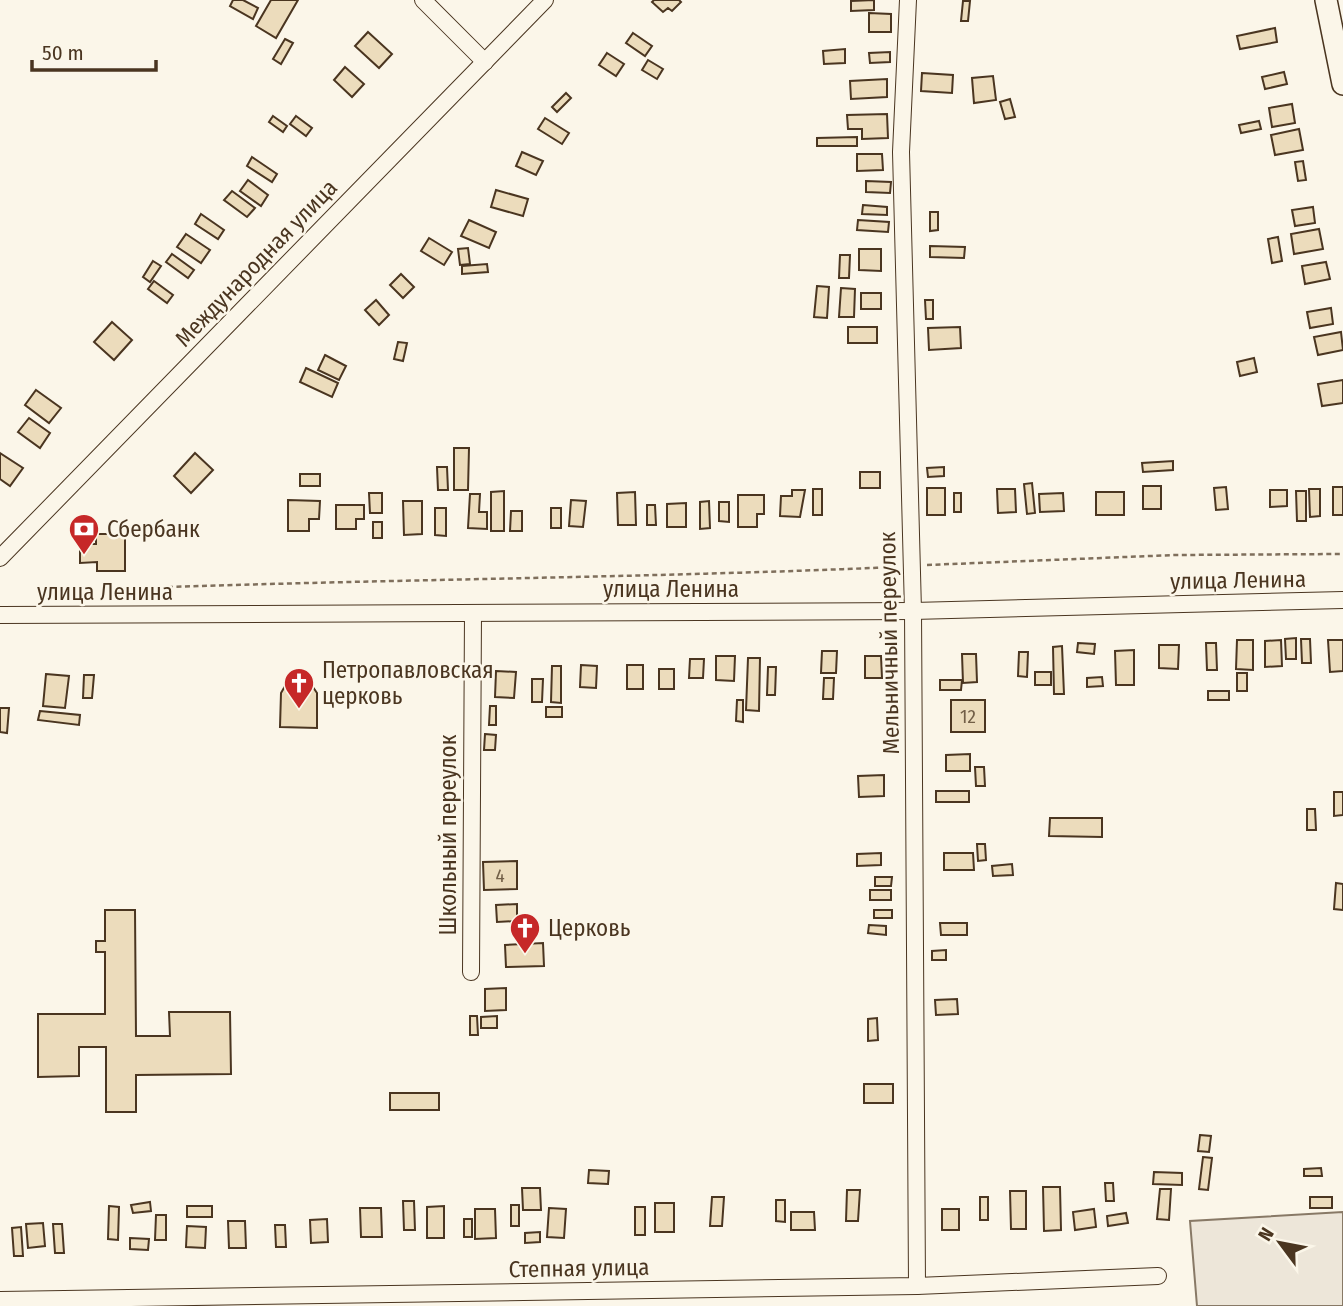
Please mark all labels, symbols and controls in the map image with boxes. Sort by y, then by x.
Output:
scale bar [32,28,156,72]
text: 50 m [42,40,84,66]
street label: Международная улица [169,174,343,352]
bank icon: Сбербанк [67,512,101,556]
place label: Сбербанк [107,515,200,543]
street label: Мельничный переулок [873,531,905,755]
street label: улица Ленина [1170,565,1306,595]
street label: улица Ленина [603,575,739,603]
street label: улица Ленина [37,578,173,606]
place label: Петропавловская церковь [322,656,494,710]
church icon: Петропавловская церковь [282,666,316,710]
house number: 12 [960,705,976,728]
street label: Школьный переулок [434,734,462,935]
house number: 4 [495,864,505,887]
church icon: Церковь [508,911,542,955]
place label: Церковь [548,914,631,942]
north arrow [1245,1208,1315,1278]
text: N [1253,1223,1279,1245]
street label: Степная улица [508,1253,650,1283]

